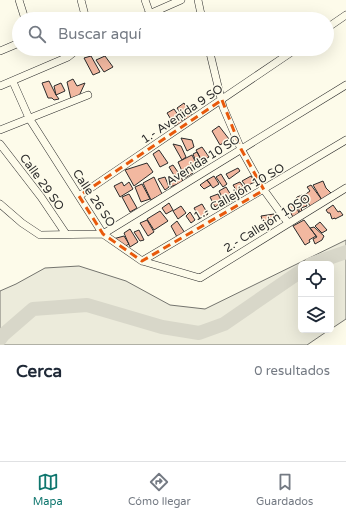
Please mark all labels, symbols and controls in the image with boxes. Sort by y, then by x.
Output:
search box [12,12,334,56]
icon: search [26,23,48,45]
text: Buscar aquí [58,25,141,43]
street label: 1.- Avenida 9 SO [138,81,226,147]
street label: Avenida 10 SO [163,132,243,188]
street label: Calle 29 SO [17,151,67,213]
street label: 1.- Callejón 10 SO [191,160,287,224]
street label: Calle 26 SO [70,167,118,230]
street label: 2.- Callejón 10SO [221,191,313,255]
map controls [298,261,334,333]
button: locate [298,261,334,297]
button: layers [298,297,334,333]
text: Cerca [16,361,62,382]
text: 0 resultados [254,363,330,379]
tab: Mapa [33,471,63,508]
tab: Cómo llegar [128,471,191,508]
tab: Guardados [256,471,313,508]

